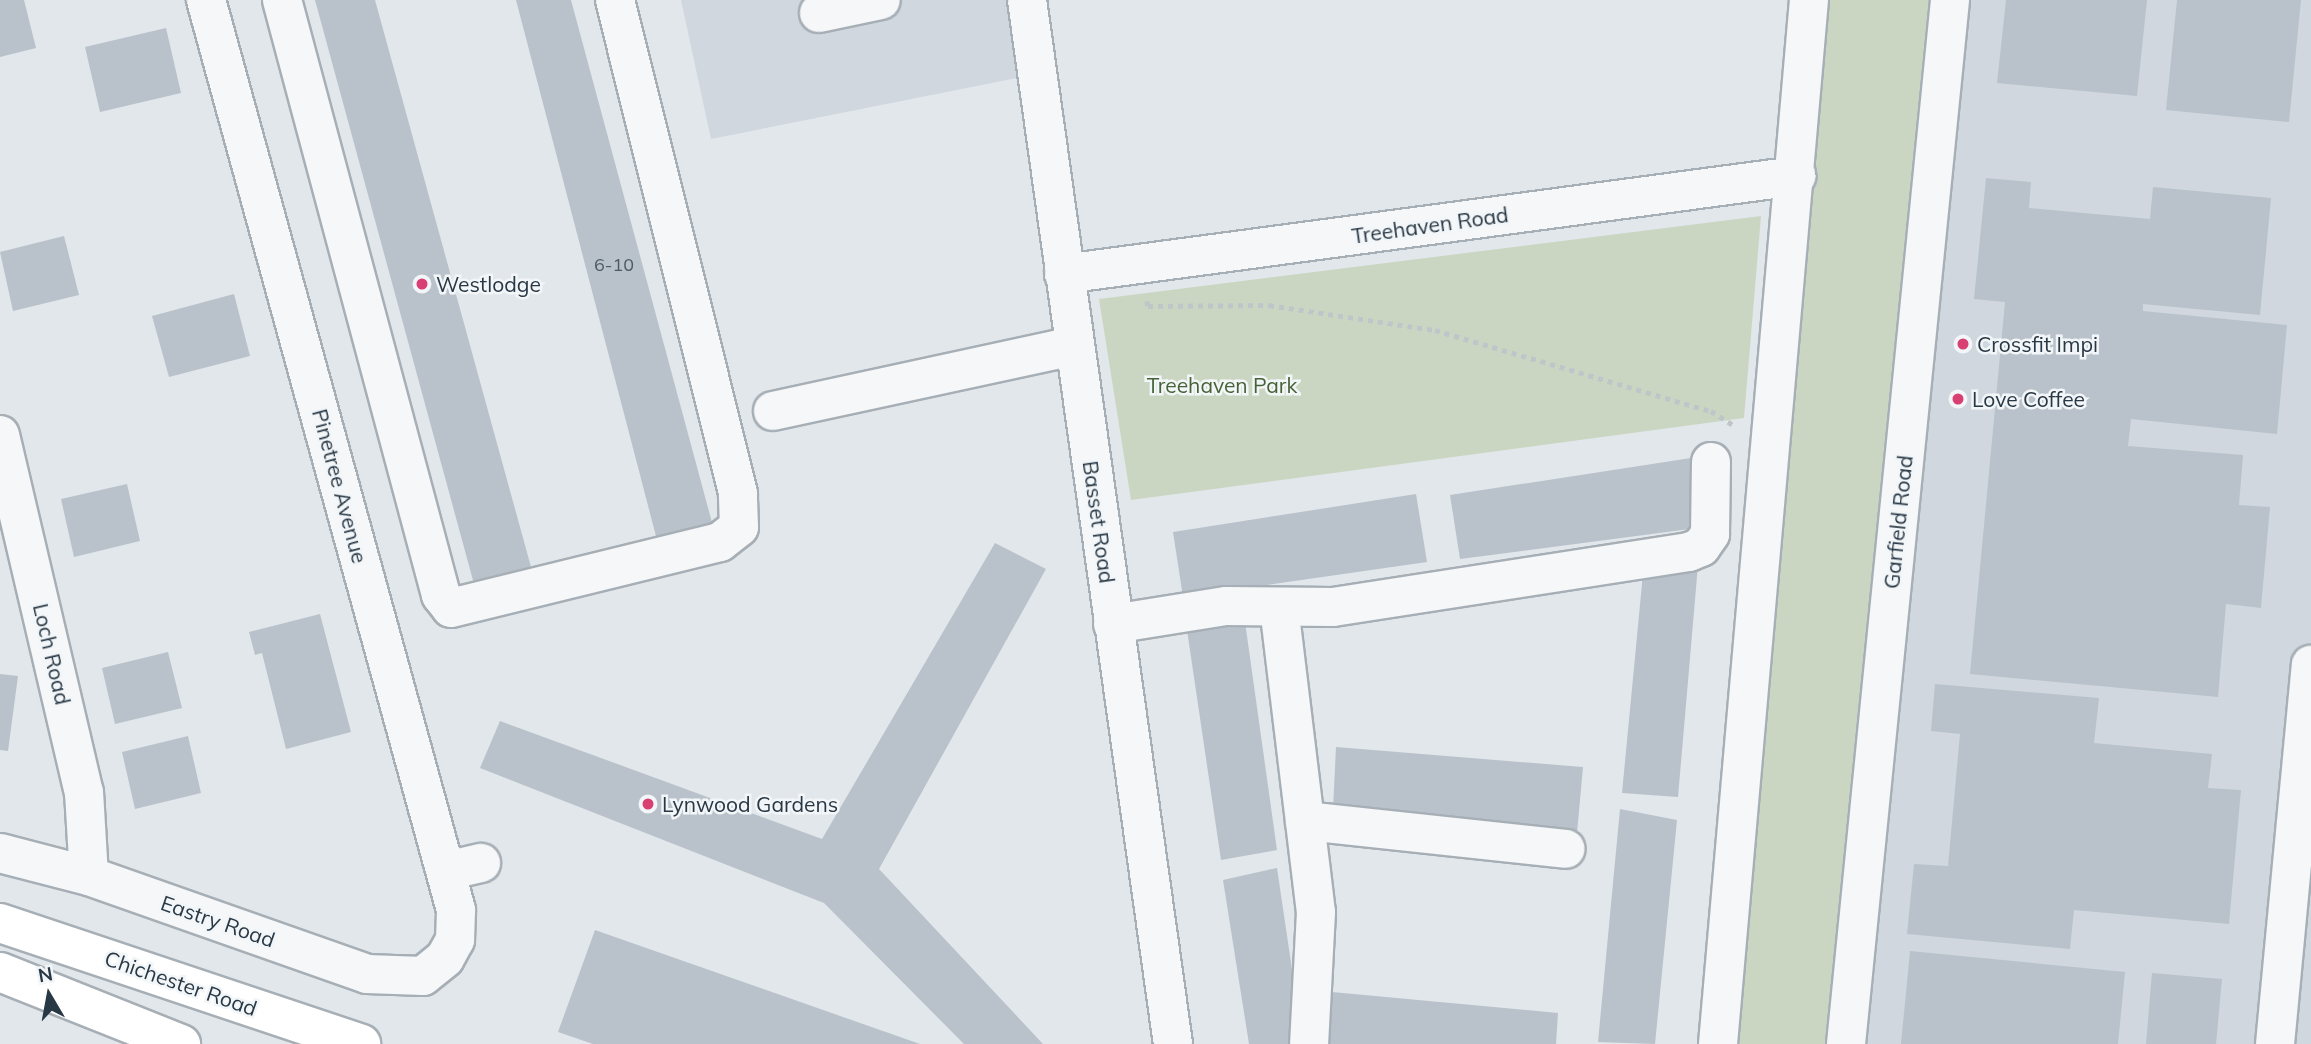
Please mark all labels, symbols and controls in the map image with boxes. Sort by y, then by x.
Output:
street label: Treehaven Road [1350,202,1510,248]
house number: 6-10 [594,254,634,276]
place label: Westlodge [436,271,541,297]
marker: Westlodge [414,276,430,292]
place label: Crossfit Impi [1977,331,2098,357]
marker: Crossfit Impi [1955,336,1971,352]
park label: Treehaven Park [1147,372,1297,398]
place label: Love Coffee [1972,386,2085,412]
marker: Love Coffee [1950,391,1966,407]
street label: Pinetree Avenue [307,406,373,566]
street label: Garfield Road [1878,454,1918,590]
street label: Basset Road [1078,459,1120,585]
street label: Loch Road [28,601,76,707]
place label: Lynwood Gardens [662,791,838,817]
marker: Lynwood Gardens [640,796,656,812]
street label: Eastry Road [158,890,278,952]
street label: Chichester Road [102,945,260,1021]
north arrow [14,960,84,1030]
text: N [36,961,55,987]

